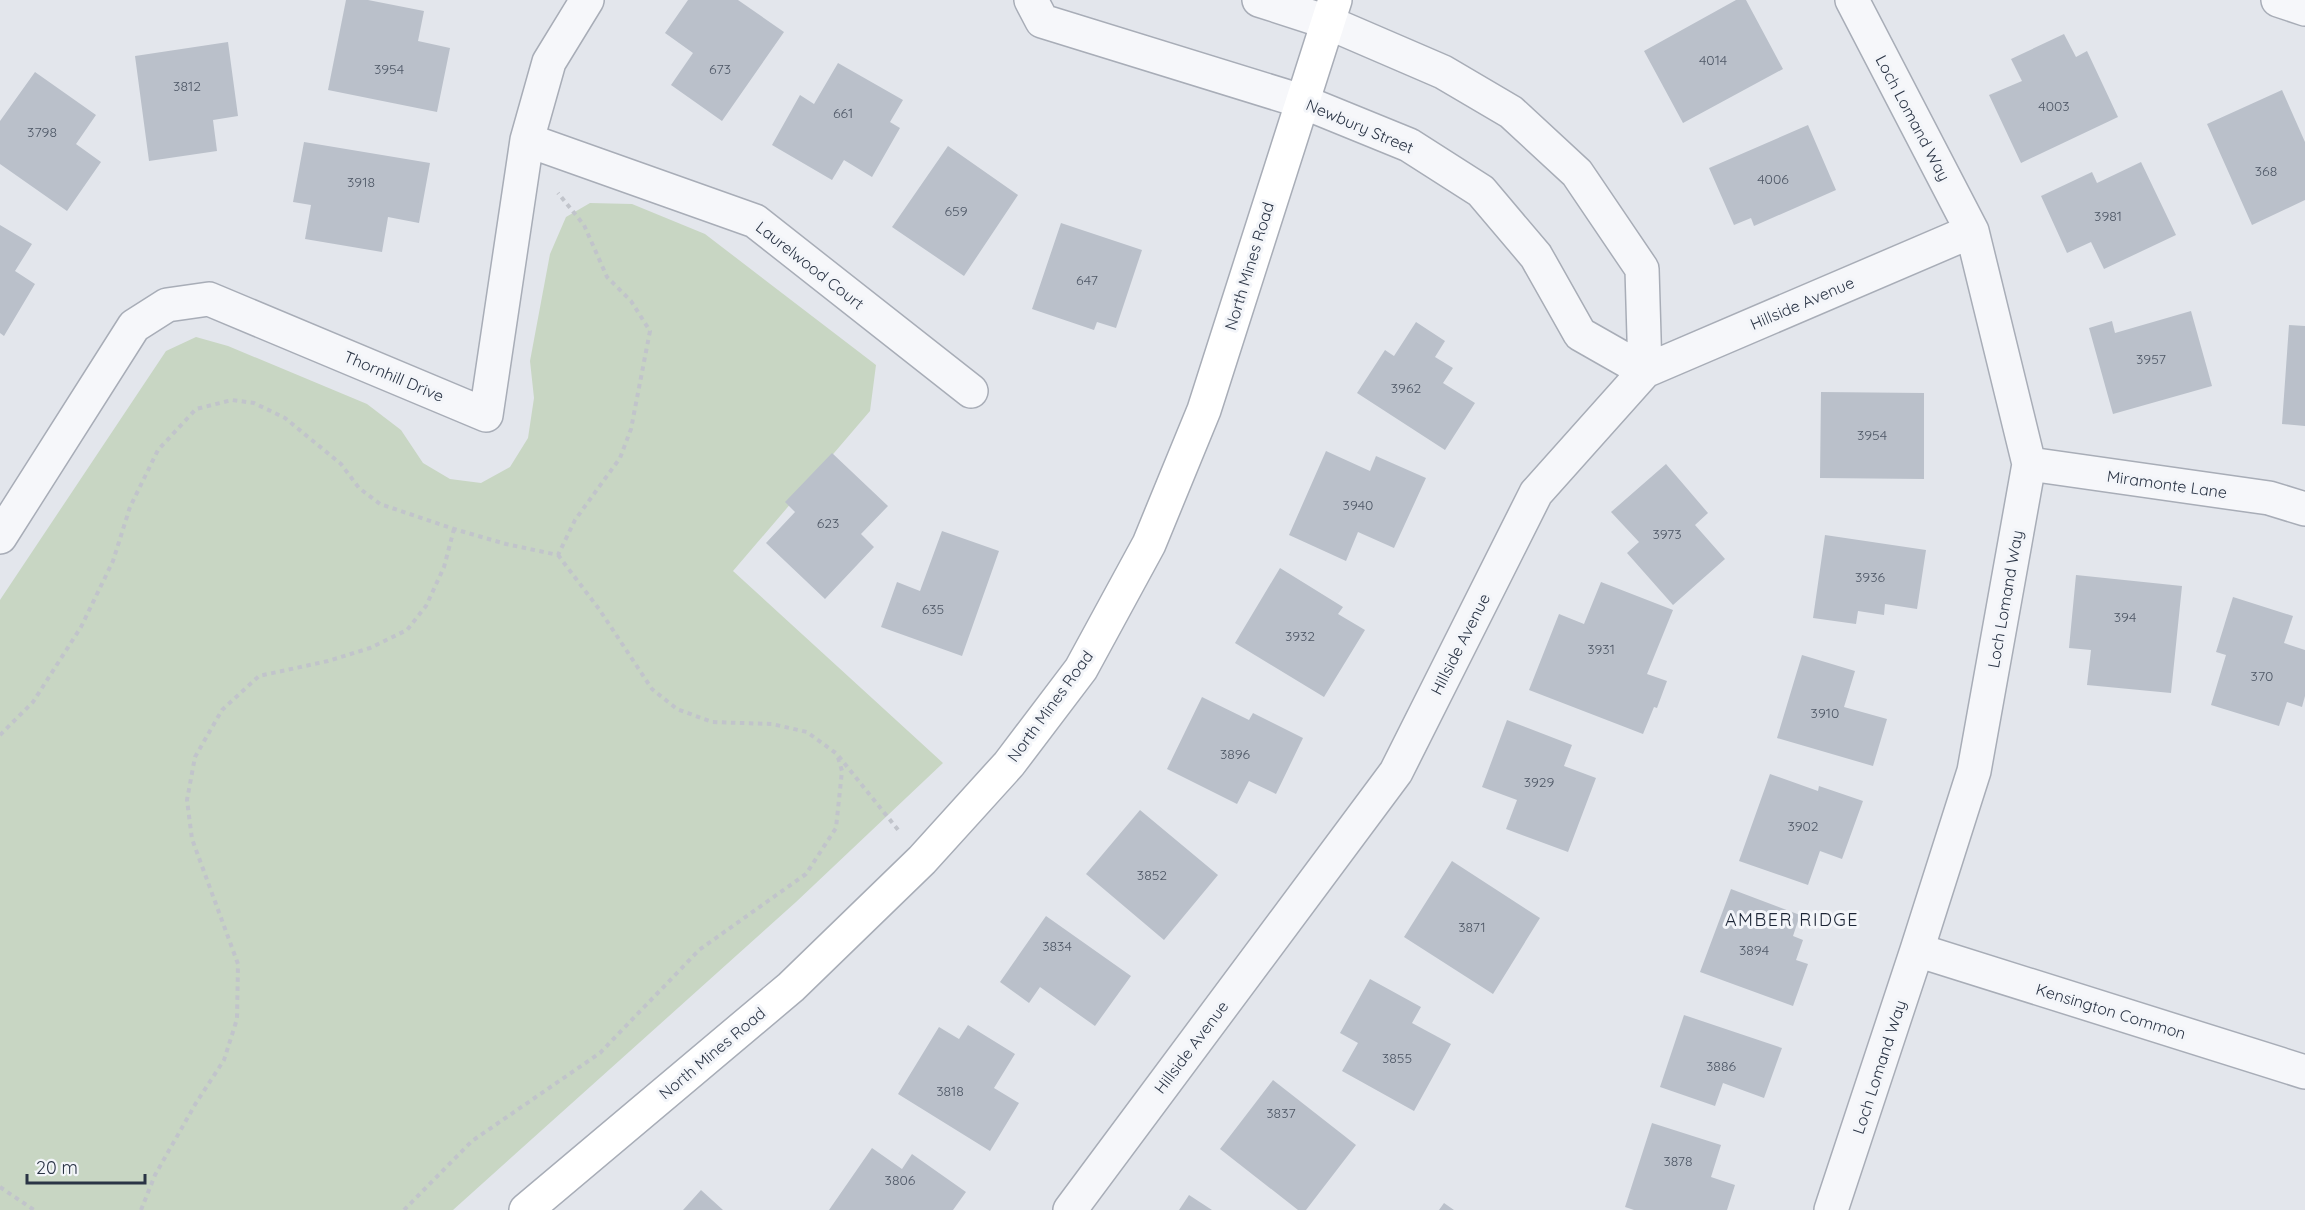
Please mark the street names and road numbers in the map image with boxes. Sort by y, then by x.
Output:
street label: Loch Lomand Way [1871,52,1955,184]
street label: Newbury Street [1303,94,1417,158]
street label: North Mines Road [1220,200,1278,332]
street label: Laurelwood Court [752,217,868,313]
street label: Hillside Avenue [1747,272,1857,334]
street label: Thornhill Drive [341,346,447,406]
street label: Miramonte Lane [2106,466,2228,502]
street label: Loch Lomand Way [1983,528,2027,670]
street label: Hillside Avenue [1426,590,1494,698]
street label: North Mines Road [1003,646,1097,766]
street label: Kensington Common [2034,979,2188,1043]
street label: Hillside Avenue [1150,997,1232,1097]
street label: Loch Lomand Way [1848,997,1910,1137]
street label: North Mines Road [655,1003,769,1103]

